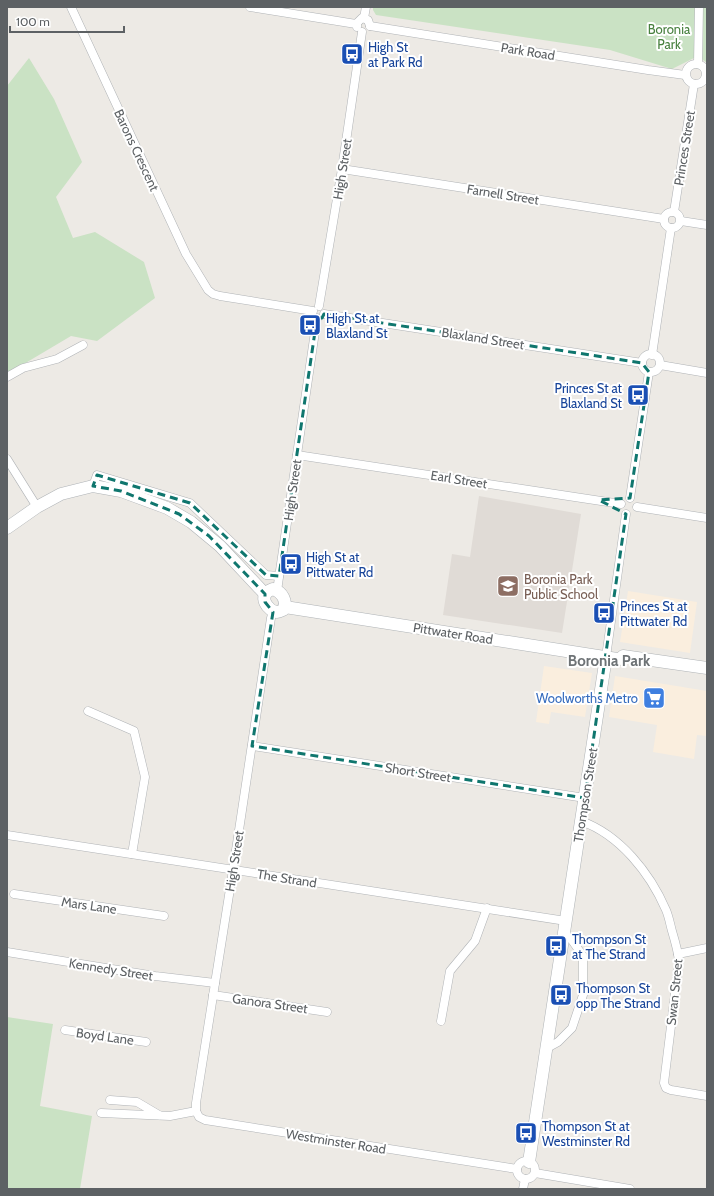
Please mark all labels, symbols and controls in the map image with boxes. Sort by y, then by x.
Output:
scale bar [10,8,124,34]
text: 100 m [16,14,50,29]
park label: Boronia Park [648,21,691,52]
place label: High St at Park Rd [368,39,423,70]
street label: Park Road [500,39,556,63]
bus stop icon: High St at Park Rd [339,41,365,67]
street label: Barons Crescent [111,106,163,194]
street label: Princes Street [670,109,698,187]
street label: High Street [329,137,355,201]
street label: Farnell Street [466,180,541,208]
place label: High St at Blaxland St [326,310,388,341]
bus stop icon: High St at Blaxland St [297,312,323,338]
street label: Blaxland Street [441,324,526,353]
place label: Princes St at Blaxland St [555,380,623,411]
bus stop icon: Princes St at Blaxland St [625,382,651,408]
street label: High Street [280,458,304,522]
street label: Earl Street [430,467,489,491]
place label: High St at Pittwater Rd [306,549,373,580]
bus stop icon: High St at Pittwater Rd [278,551,304,577]
place label: Boronia Park Public School [524,571,598,602]
school or university icon: Boronia Park Public School [495,573,521,599]
place label: Princes St at Pittwater Rd [620,598,688,629]
bus stop icon: Princes St at Pittwater Rd [591,600,617,626]
street label: Pittwater Road [412,619,494,647]
district label: Boronia Park [568,652,651,670]
supermarket icon: Woolworths Metro [641,685,667,711]
place label: Woolworths Metro [536,690,638,706]
street label: Thompson Street [570,746,600,844]
street label: Short Street [384,759,453,785]
street label: High Street [221,829,247,893]
street label: The Strand [256,865,318,891]
street label: Mars Lane [60,893,118,917]
place label: Thompson St at The Strand [572,931,647,962]
bus stop icon: Thompson St at The Strand [543,933,569,959]
street label: Kennedy Street [68,954,155,984]
street label: Swan Street [663,957,686,1026]
place label: Thompson St opp The Strand [576,980,661,1011]
bus stop icon: Thompson St opp The Strand [548,982,574,1008]
street label: Ganora Street [231,990,309,1016]
street label: Boyd Lane [75,1024,135,1048]
place label: Thompson St at Westminster Rd [542,1118,630,1149]
bus stop icon: Thompson St at Westminster Rd [513,1120,539,1146]
street label: Westminster Road [285,1125,387,1157]

